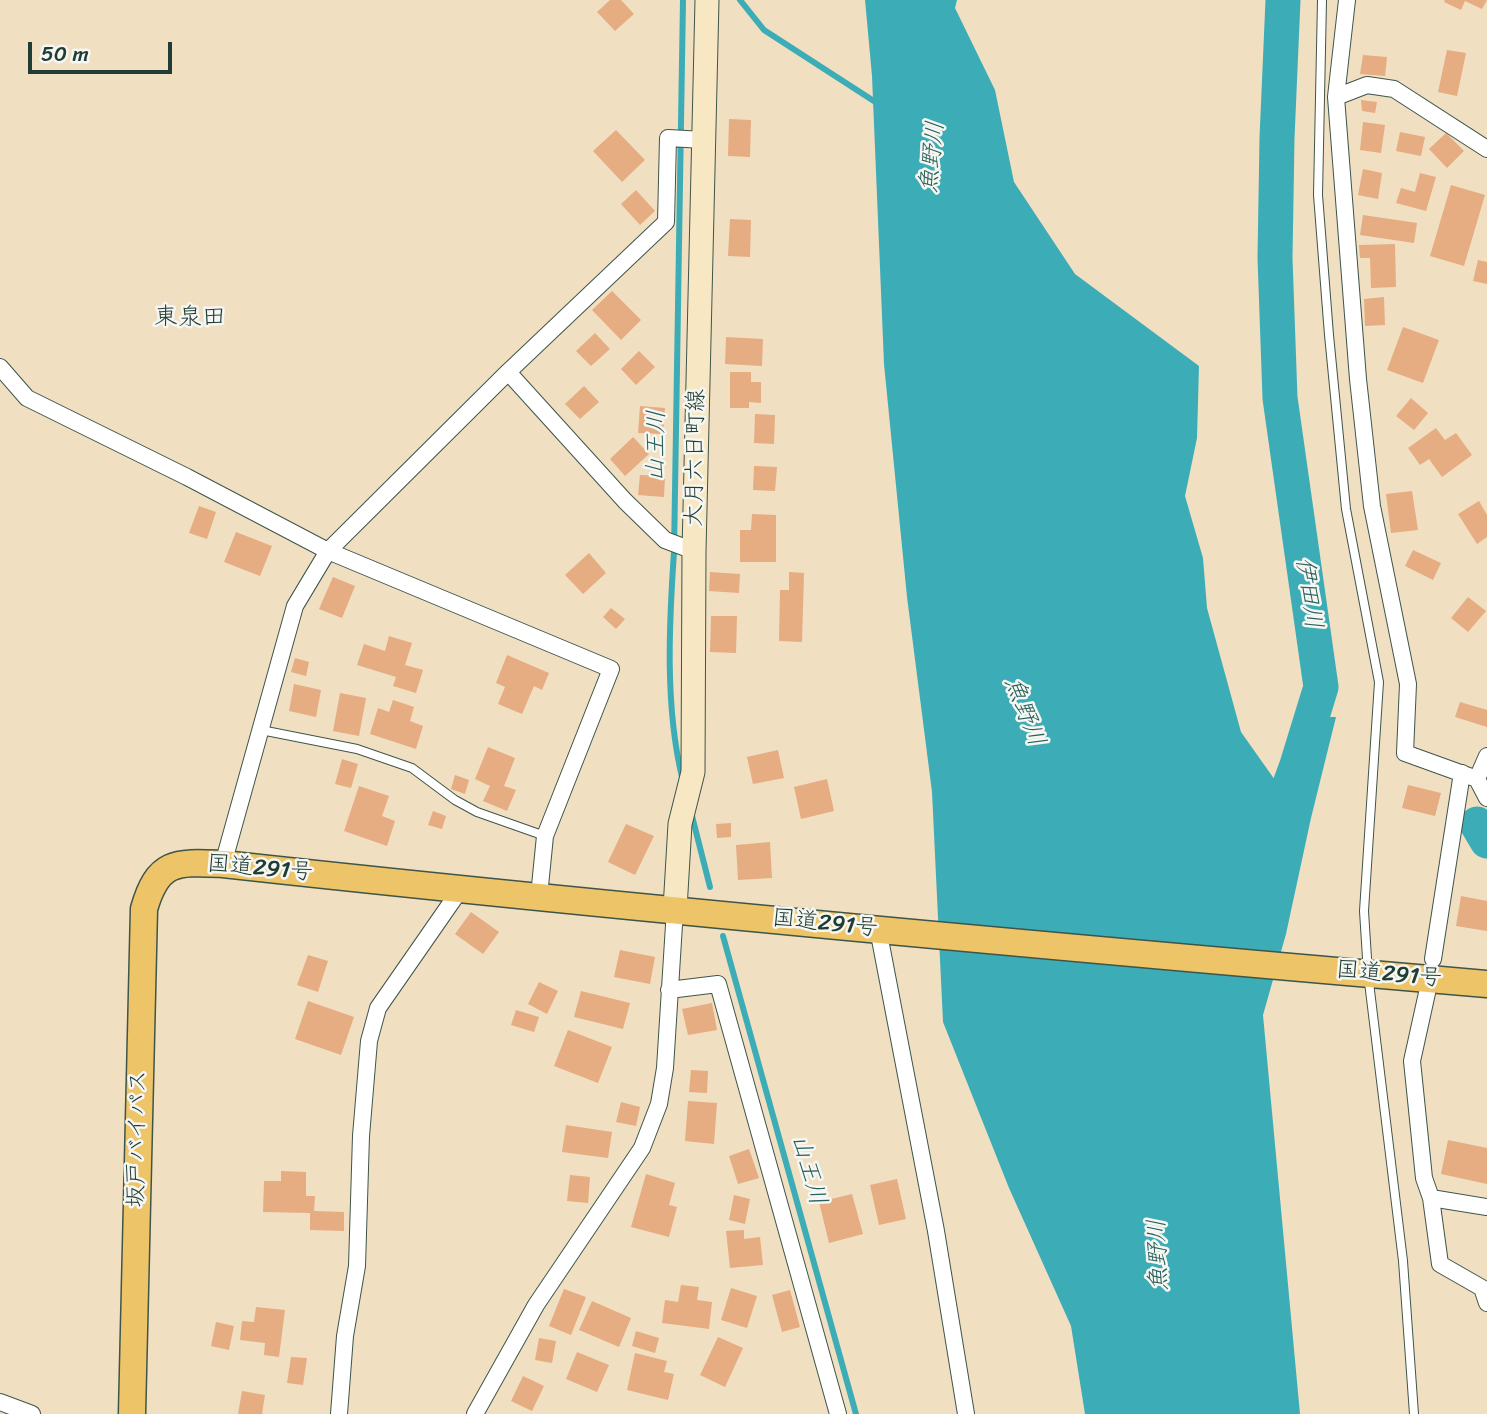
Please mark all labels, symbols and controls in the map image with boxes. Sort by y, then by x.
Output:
scale bar [32,28,175,72]
text: 50 m [41,35,89,73]
water label: 魚野川 [915,120,951,194]
district label: 東泉田 [154,304,226,332]
street label: 大月六日町線 [681,389,711,527]
water label: 山王川 [642,410,672,482]
water label: 伊田川 [1289,555,1327,631]
water label: 魚野川 [998,673,1050,751]
street label: 国道291号 [206,851,314,887]
street label: 国道291号 [771,905,879,943]
street label: 国道291号 [1335,957,1443,993]
street label: 坂戸バイパス [123,1070,153,1208]
water label: 山王川 [784,1131,832,1209]
water label: 魚野川 [1143,1219,1175,1291]

